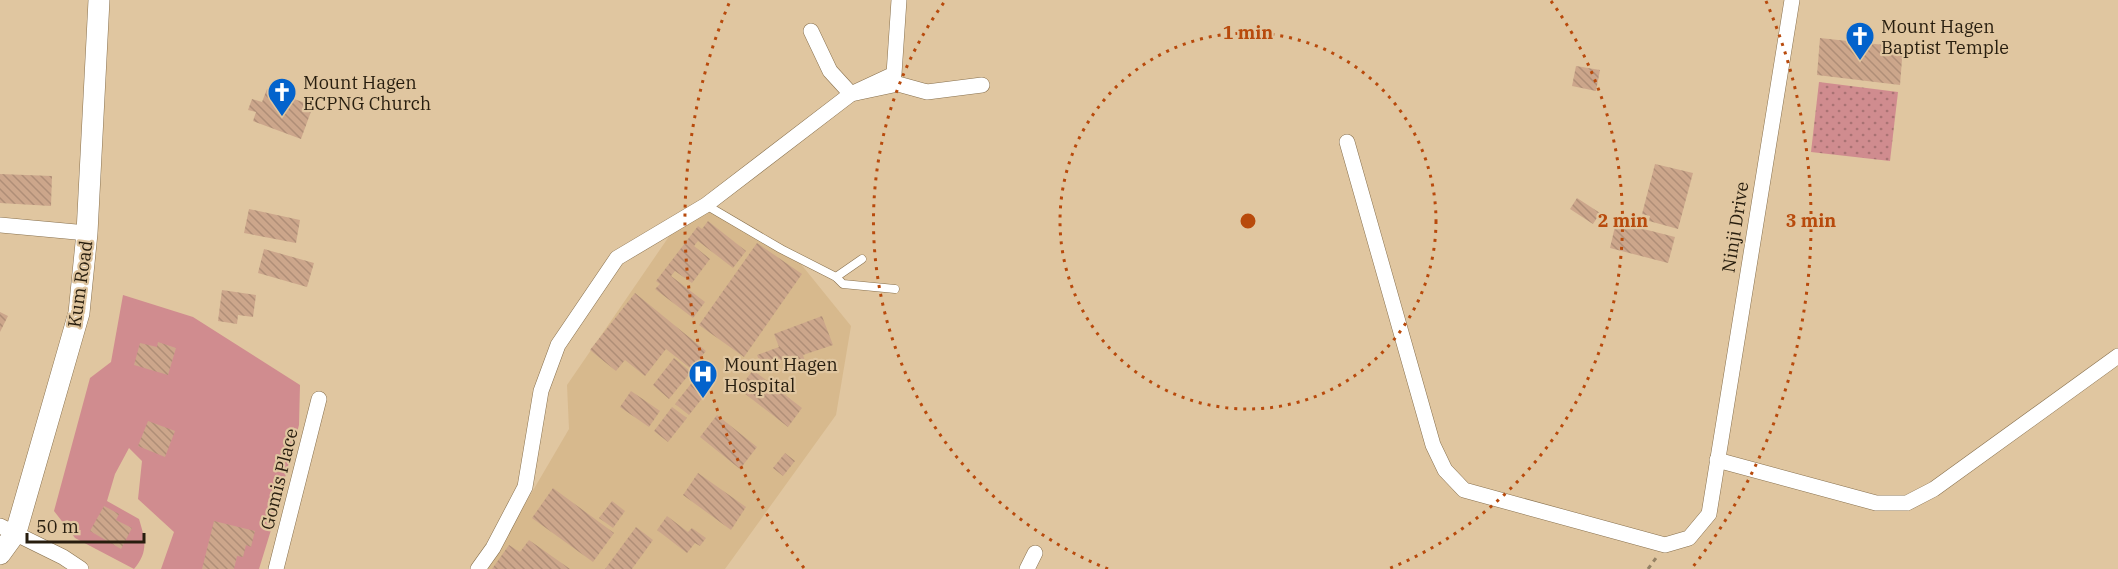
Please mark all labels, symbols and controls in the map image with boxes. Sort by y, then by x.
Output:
place label: Mount Hagen Baptist Temple [1881,15,2009,59]
church icon: Mount Hagen Baptist Temple [1844,20,1876,62]
text: 1 min [1223,21,1273,44]
place label: Mount Hagen ECPNG Church [303,71,431,115]
church icon: Mount Hagen ECPNG Church [266,76,298,118]
street label: Ninji Drive [1716,180,1754,274]
text: 2 min [1598,209,1648,232]
text: 3 min [1786,209,1836,232]
centre of rings [1238,211,1258,231]
street label: Kum Road [63,239,97,329]
place label: Mount Hagen Hospital [724,353,838,397]
hospital icon: Mount Hagen Hospital [687,358,719,400]
street label: Gomis Place [255,426,303,532]
scale bar [27,506,144,544]
text: 50 m [36,515,79,538]

